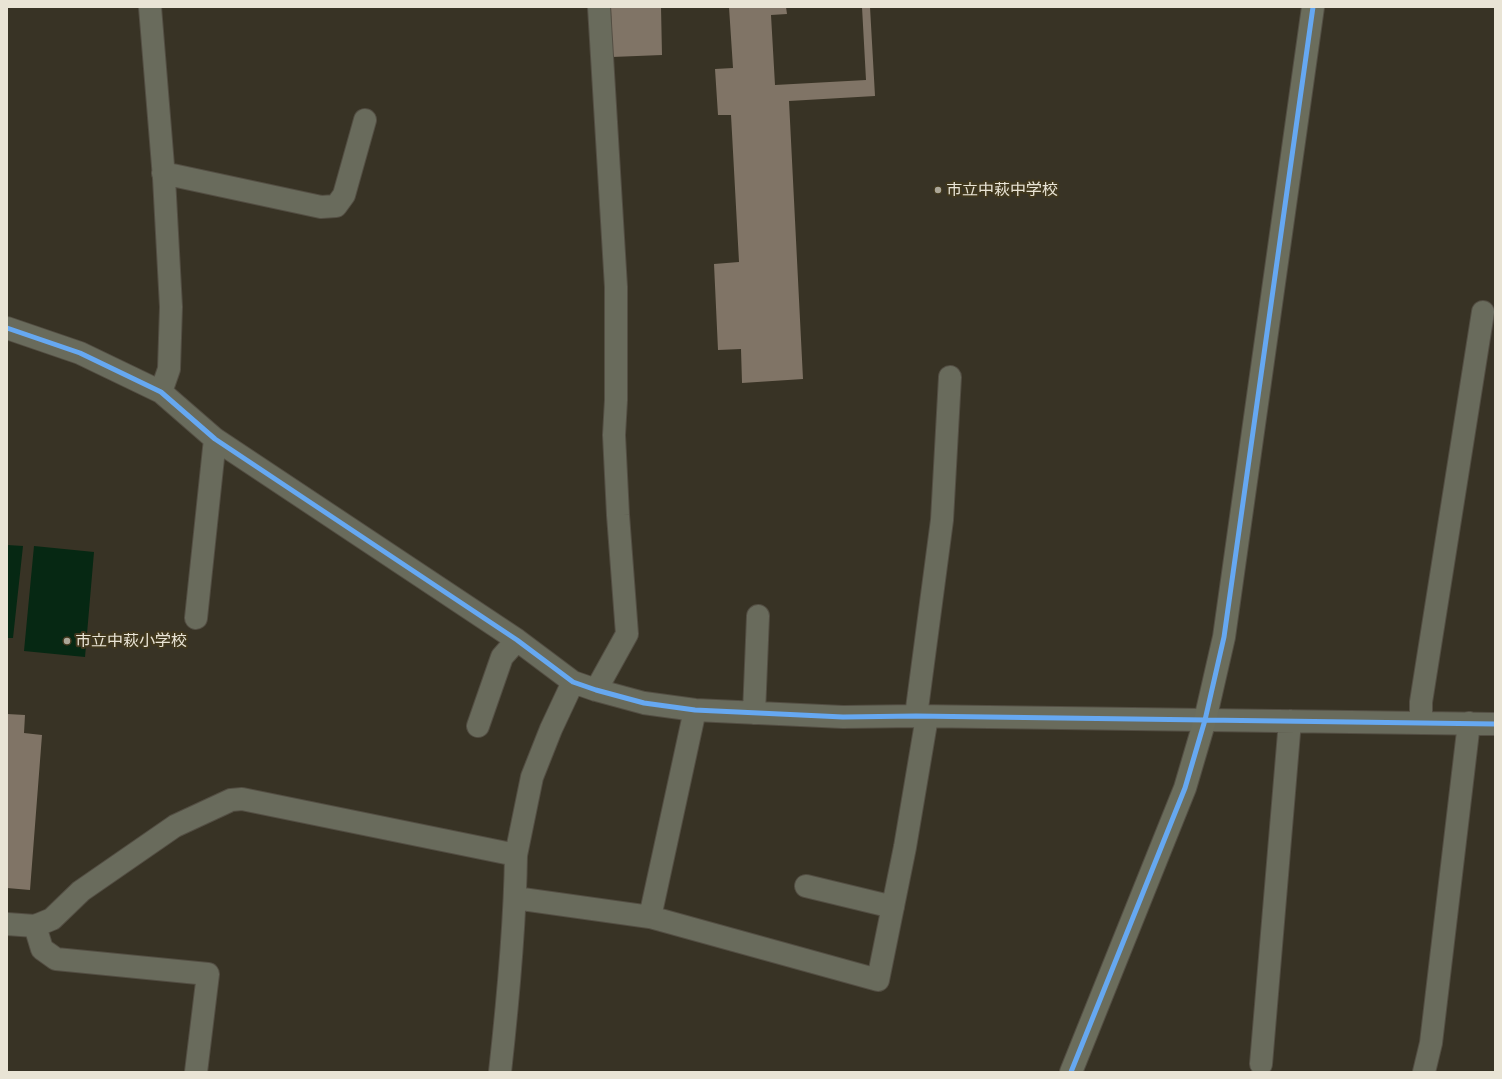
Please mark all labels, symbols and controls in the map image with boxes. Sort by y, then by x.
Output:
place label: 市立中萩中学校 [946,180,1058,200]
marker: 市立中萩中学校 [933,185,943,195]
place label: 市立中萩小学校 [75,631,187,651]
marker: 市立中萩小学校 [62,636,72,646]

